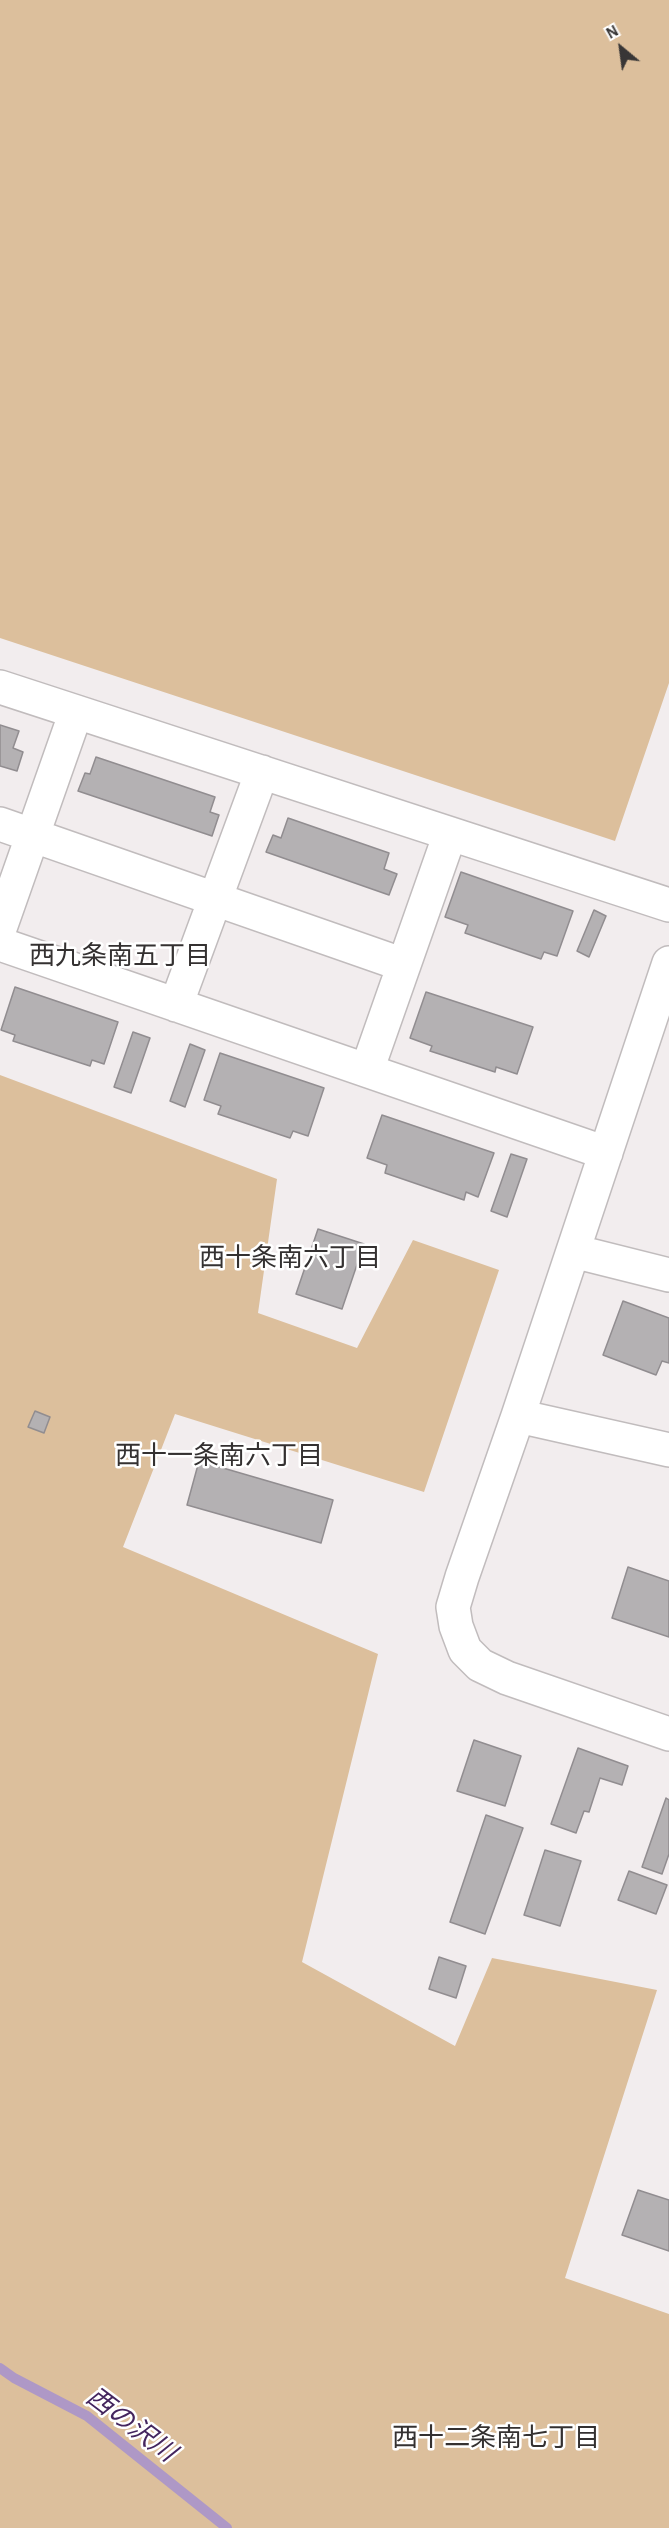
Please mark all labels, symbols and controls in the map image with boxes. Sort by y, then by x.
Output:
north arrow [591,18,651,78]
text: N [604,23,621,42]
district label: 西九条南五丁目 [29,940,211,972]
district label: 西十条南六丁目 [199,1242,381,1274]
district label: 西十一条南六丁目 [115,1440,323,1472]
water label: 西の沢川 [80,2381,182,2469]
district label: 西十二条南七丁目 [392,2422,600,2454]

